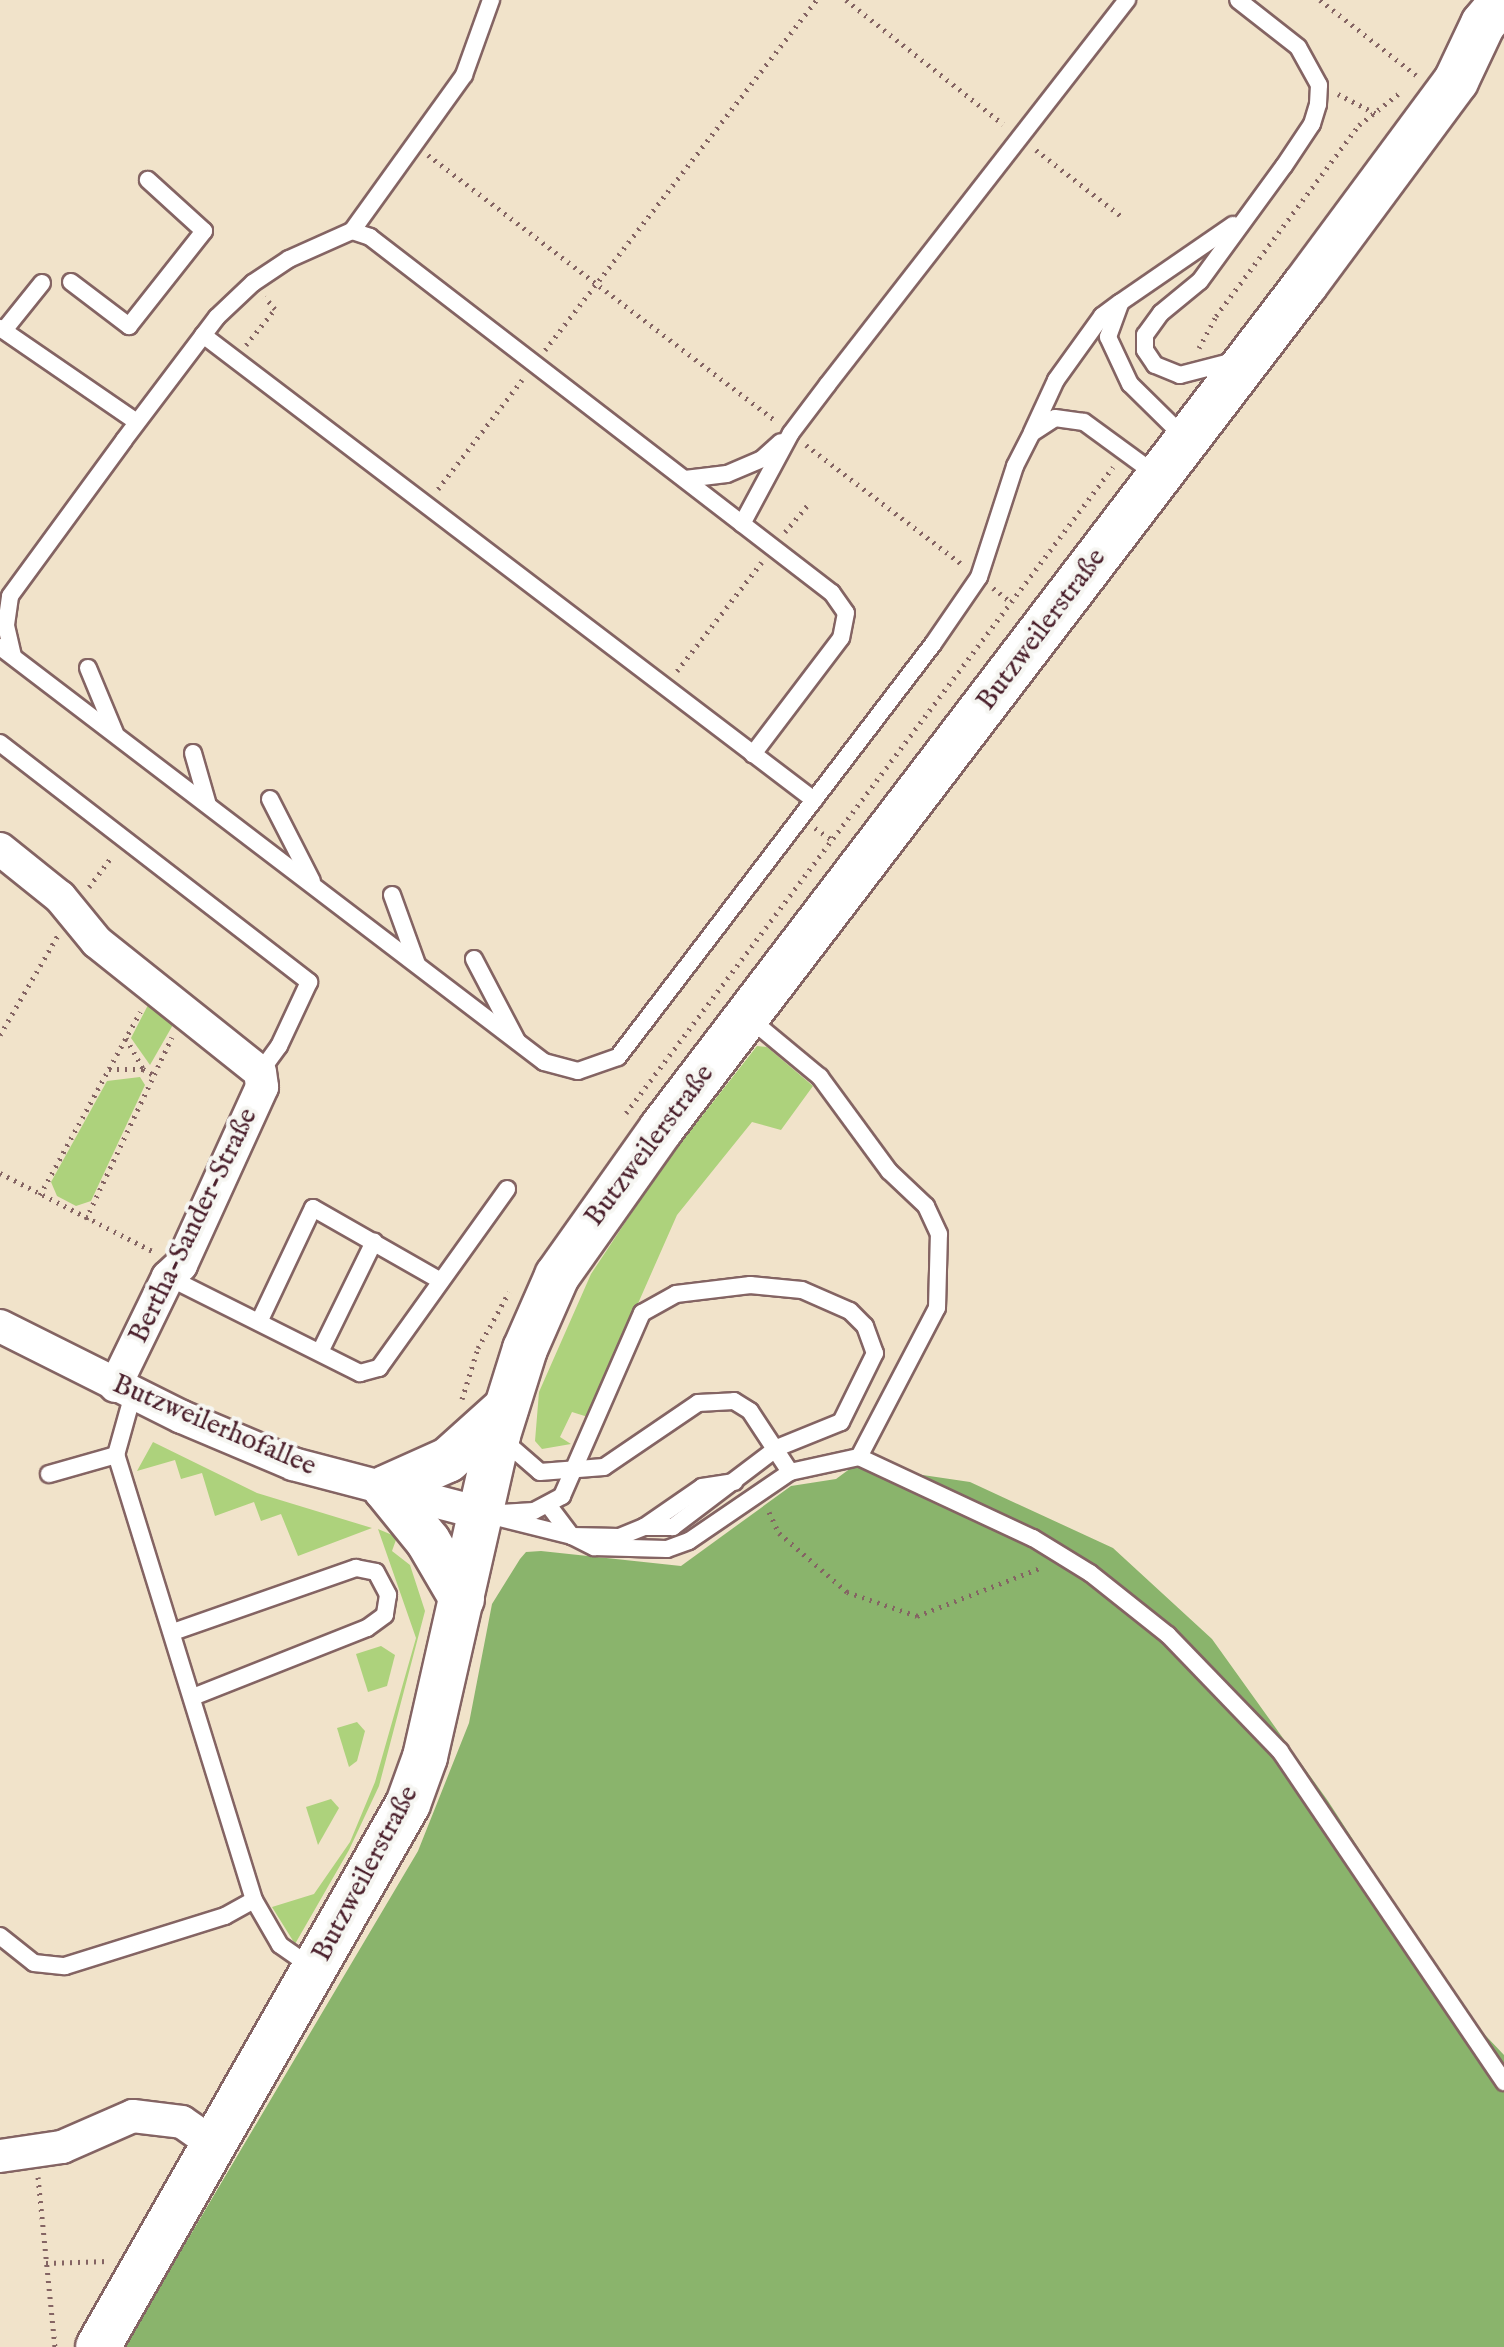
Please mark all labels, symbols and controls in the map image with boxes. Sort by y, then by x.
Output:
street label: Butzweilerstraße [970,542,1114,718]
street label: Butzweilerstraße [578,1058,722,1234]
street label: Bertha-Sander-Straße [122,1103,266,1349]
street label: Butzweilerhofallee [107,1368,321,1484]
street label: Butzweilerstraße [306,1780,426,1968]

